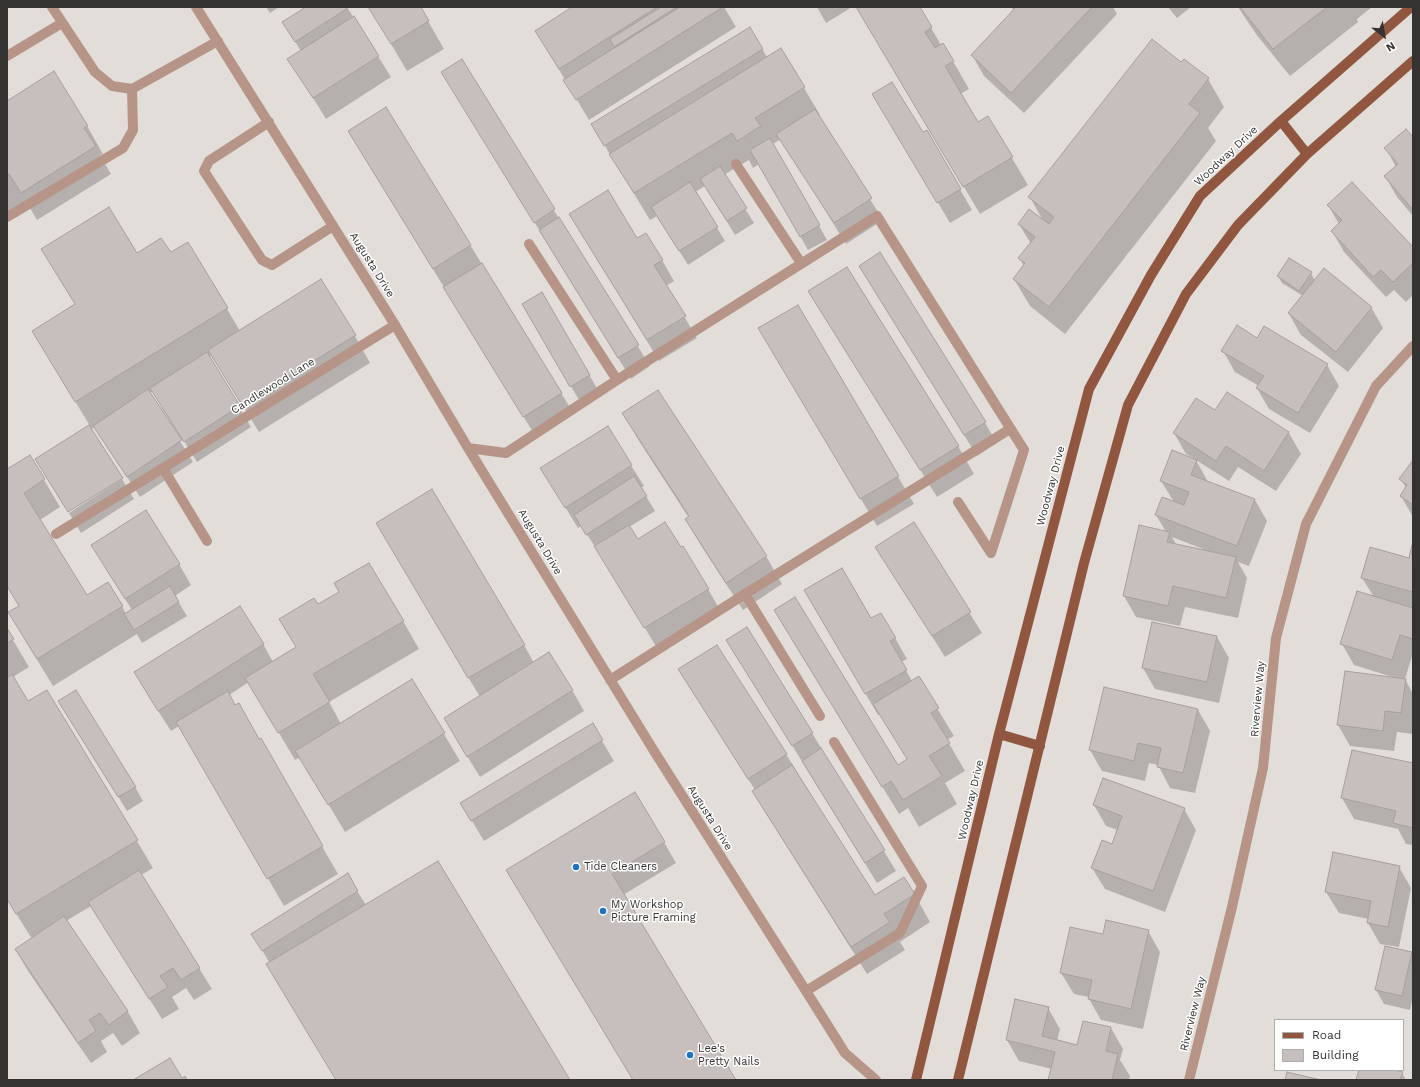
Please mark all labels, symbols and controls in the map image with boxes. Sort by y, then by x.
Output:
north arrow [1364,16,1404,56]
text: N [1384,39,1397,54]
street label: Woodway Drive [1191,123,1261,189]
street label: Augusta Drive [347,230,397,300]
street label: Candlewood Lane [229,355,317,417]
street label: Woodway Drive [1034,445,1068,527]
street label: Augusta Drive [515,507,565,577]
street label: Riverview Way [1248,660,1268,738]
street label: Woodway Drive [955,759,987,841]
street label: Augusta Drive [685,783,735,853]
place label: Tide Cleaners [584,860,657,874]
marker: Tide Cleaners [571,862,581,872]
place label: My Workshop Picture Framing [611,898,695,924]
marker: My Workshop Picture Framing [598,906,608,916]
street label: Riverview Way [1177,975,1209,1053]
legend [1274,1019,1404,1071]
text: Road [1312,1028,1341,1042]
place label: Lee's Pretty Nails [698,1042,759,1068]
text: Building [1312,1048,1359,1062]
marker: Lee's Pretty Nails [685,1050,695,1060]

